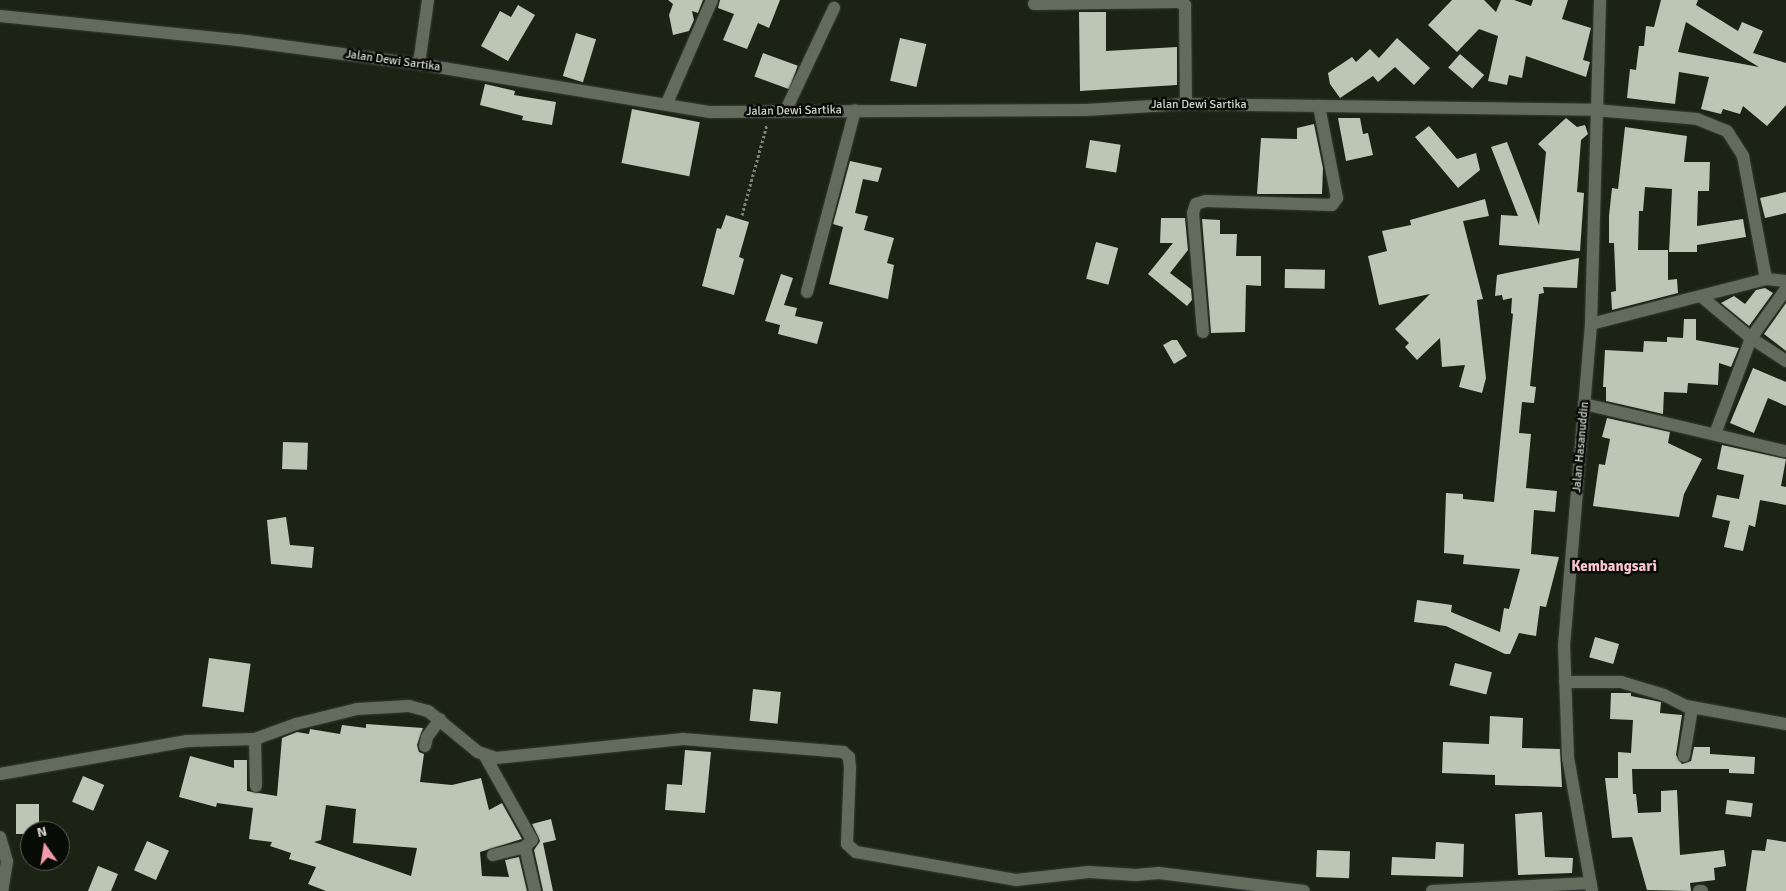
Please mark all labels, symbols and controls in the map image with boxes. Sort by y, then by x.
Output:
street label: Jalan Dewi Sartika [345,47,441,75]
street label: Jalan Dewi Sartika [1151,98,1247,112]
street label: Jalan Dewi Sartika [746,103,842,119]
street label: Jalan Hasanuddin [1570,401,1592,493]
district label: Kembangsari [1571,558,1657,576]
north arrow [20,821,70,871]
text: N [35,822,48,841]

